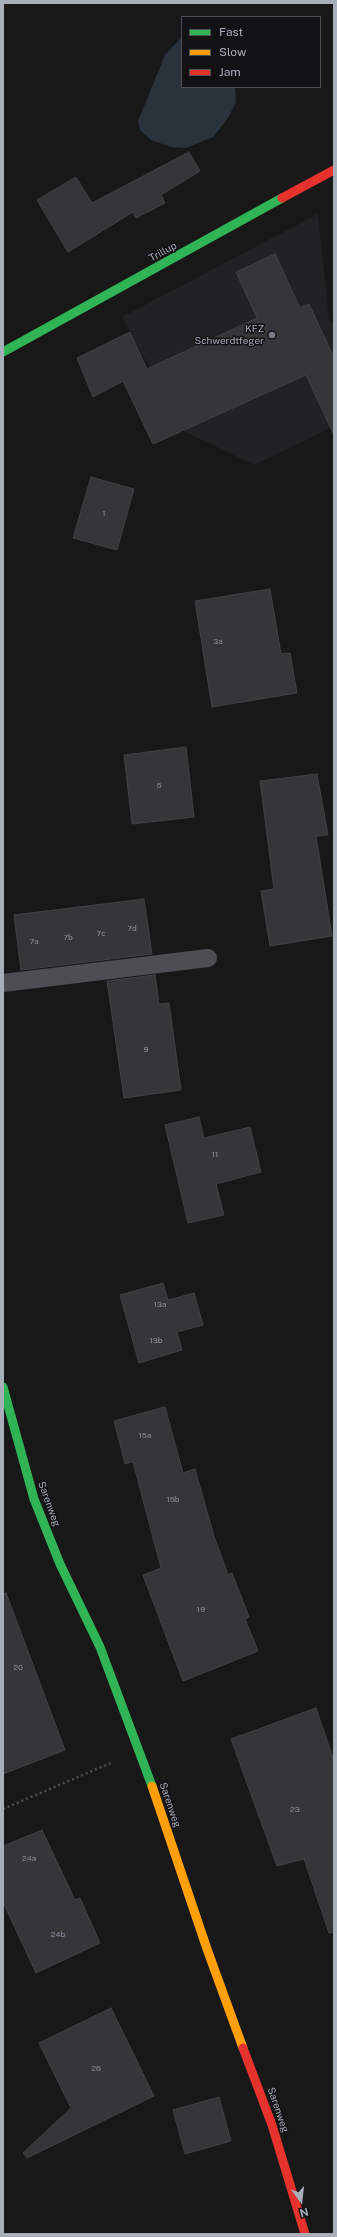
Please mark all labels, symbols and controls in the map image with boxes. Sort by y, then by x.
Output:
legend [181,16,321,88]
text: Fast [219,25,243,39]
text: Slow [219,45,246,59]
text: Jam [219,65,241,79]
street label: Trillup [147,240,179,264]
place label: KFZ Schwerdtfeger [195,323,264,346]
marker: KFZ Schwerdtfeger [267,330,277,340]
house number: 1 [102,509,106,519]
house number: 3a [213,637,223,647]
house number: 5 [156,781,162,791]
house number: 7d [127,924,137,934]
house number: 7c [96,929,106,939]
house number: 7b [63,933,73,943]
house number: 7a [29,937,39,947]
house number: 9 [144,1045,148,1055]
house number: 11 [212,1150,218,1160]
house number: 13a [154,1300,166,1310]
house number: 13b [149,1336,163,1346]
house number: 15a [139,1431,151,1441]
street label: Sarenweg [35,1480,63,1528]
house number: 15b [166,1495,180,1505]
house number: 19 [197,1605,205,1615]
house number: 20 [13,1663,23,1673]
street label: Sarenweg [157,1781,183,1829]
house number: 23 [290,1805,300,1815]
house number: 24a [22,1854,36,1864]
house number: 24b [51,1930,65,1940]
house number: 26 [91,2064,101,2074]
street label: Sarenweg [265,2086,291,2134]
north arrow [281,2181,321,2221]
text: N [298,2206,310,2219]

